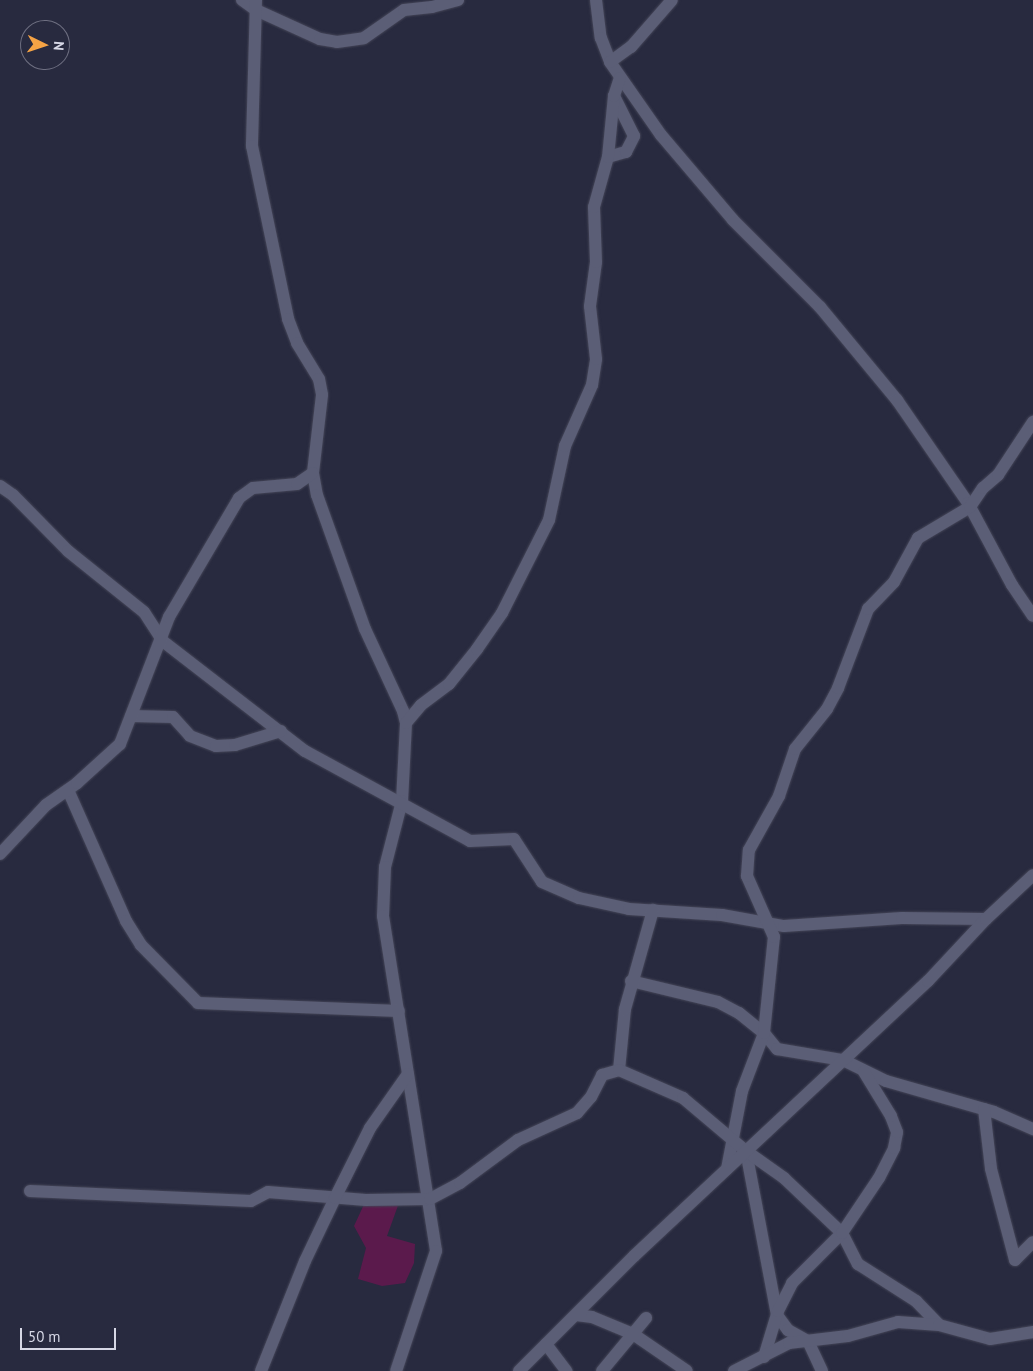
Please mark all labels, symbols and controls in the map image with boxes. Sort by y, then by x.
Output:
north arrow [20,20,70,70]
text: N [50,41,68,51]
scale bar [22,1318,119,1350]
text: 50 m [28,1327,61,1346]

